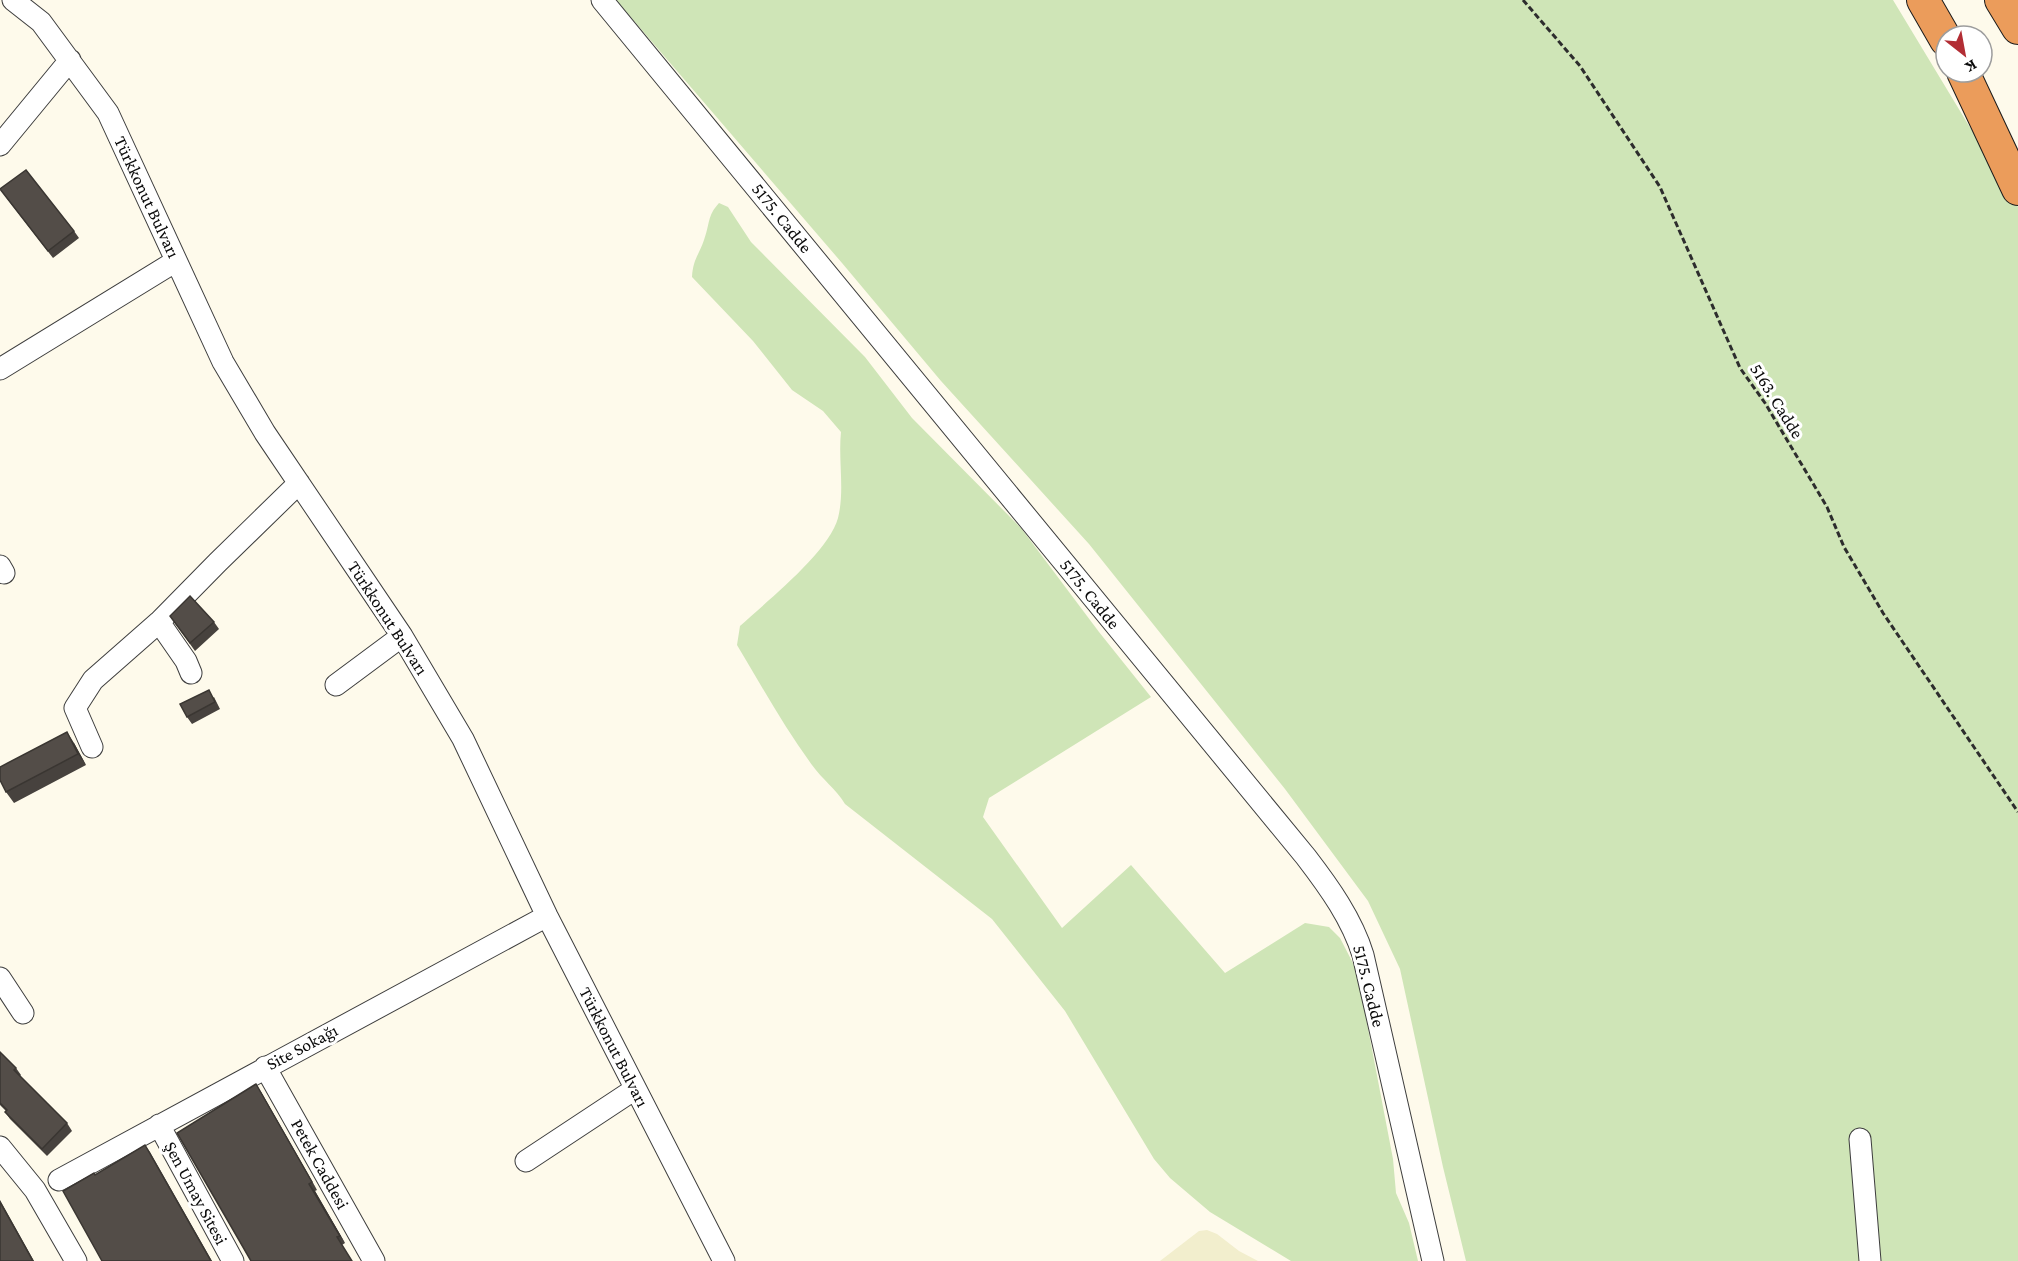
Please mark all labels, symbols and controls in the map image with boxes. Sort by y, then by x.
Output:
north arrow [1934,24,1994,84]
text: K [1962,57,1980,77]
street label: Türkkonut Bulvarı [110,133,184,261]
street label: 5175. Cadde [748,179,816,257]
street label: 5163. Cadde [1746,360,1808,442]
street label: 5175. Cadde [1056,555,1124,633]
street label: Türkkonut Bulvarı [344,557,432,679]
street label: 5175. Cadde [1349,943,1389,1029]
street label: Türkkonut Bulvarı [575,984,653,1111]
street label: Site Sokağı [263,1020,341,1074]
street label: Petek Caddesi [287,1116,353,1213]
street label: Şen Umay Sitesi [160,1138,232,1248]

